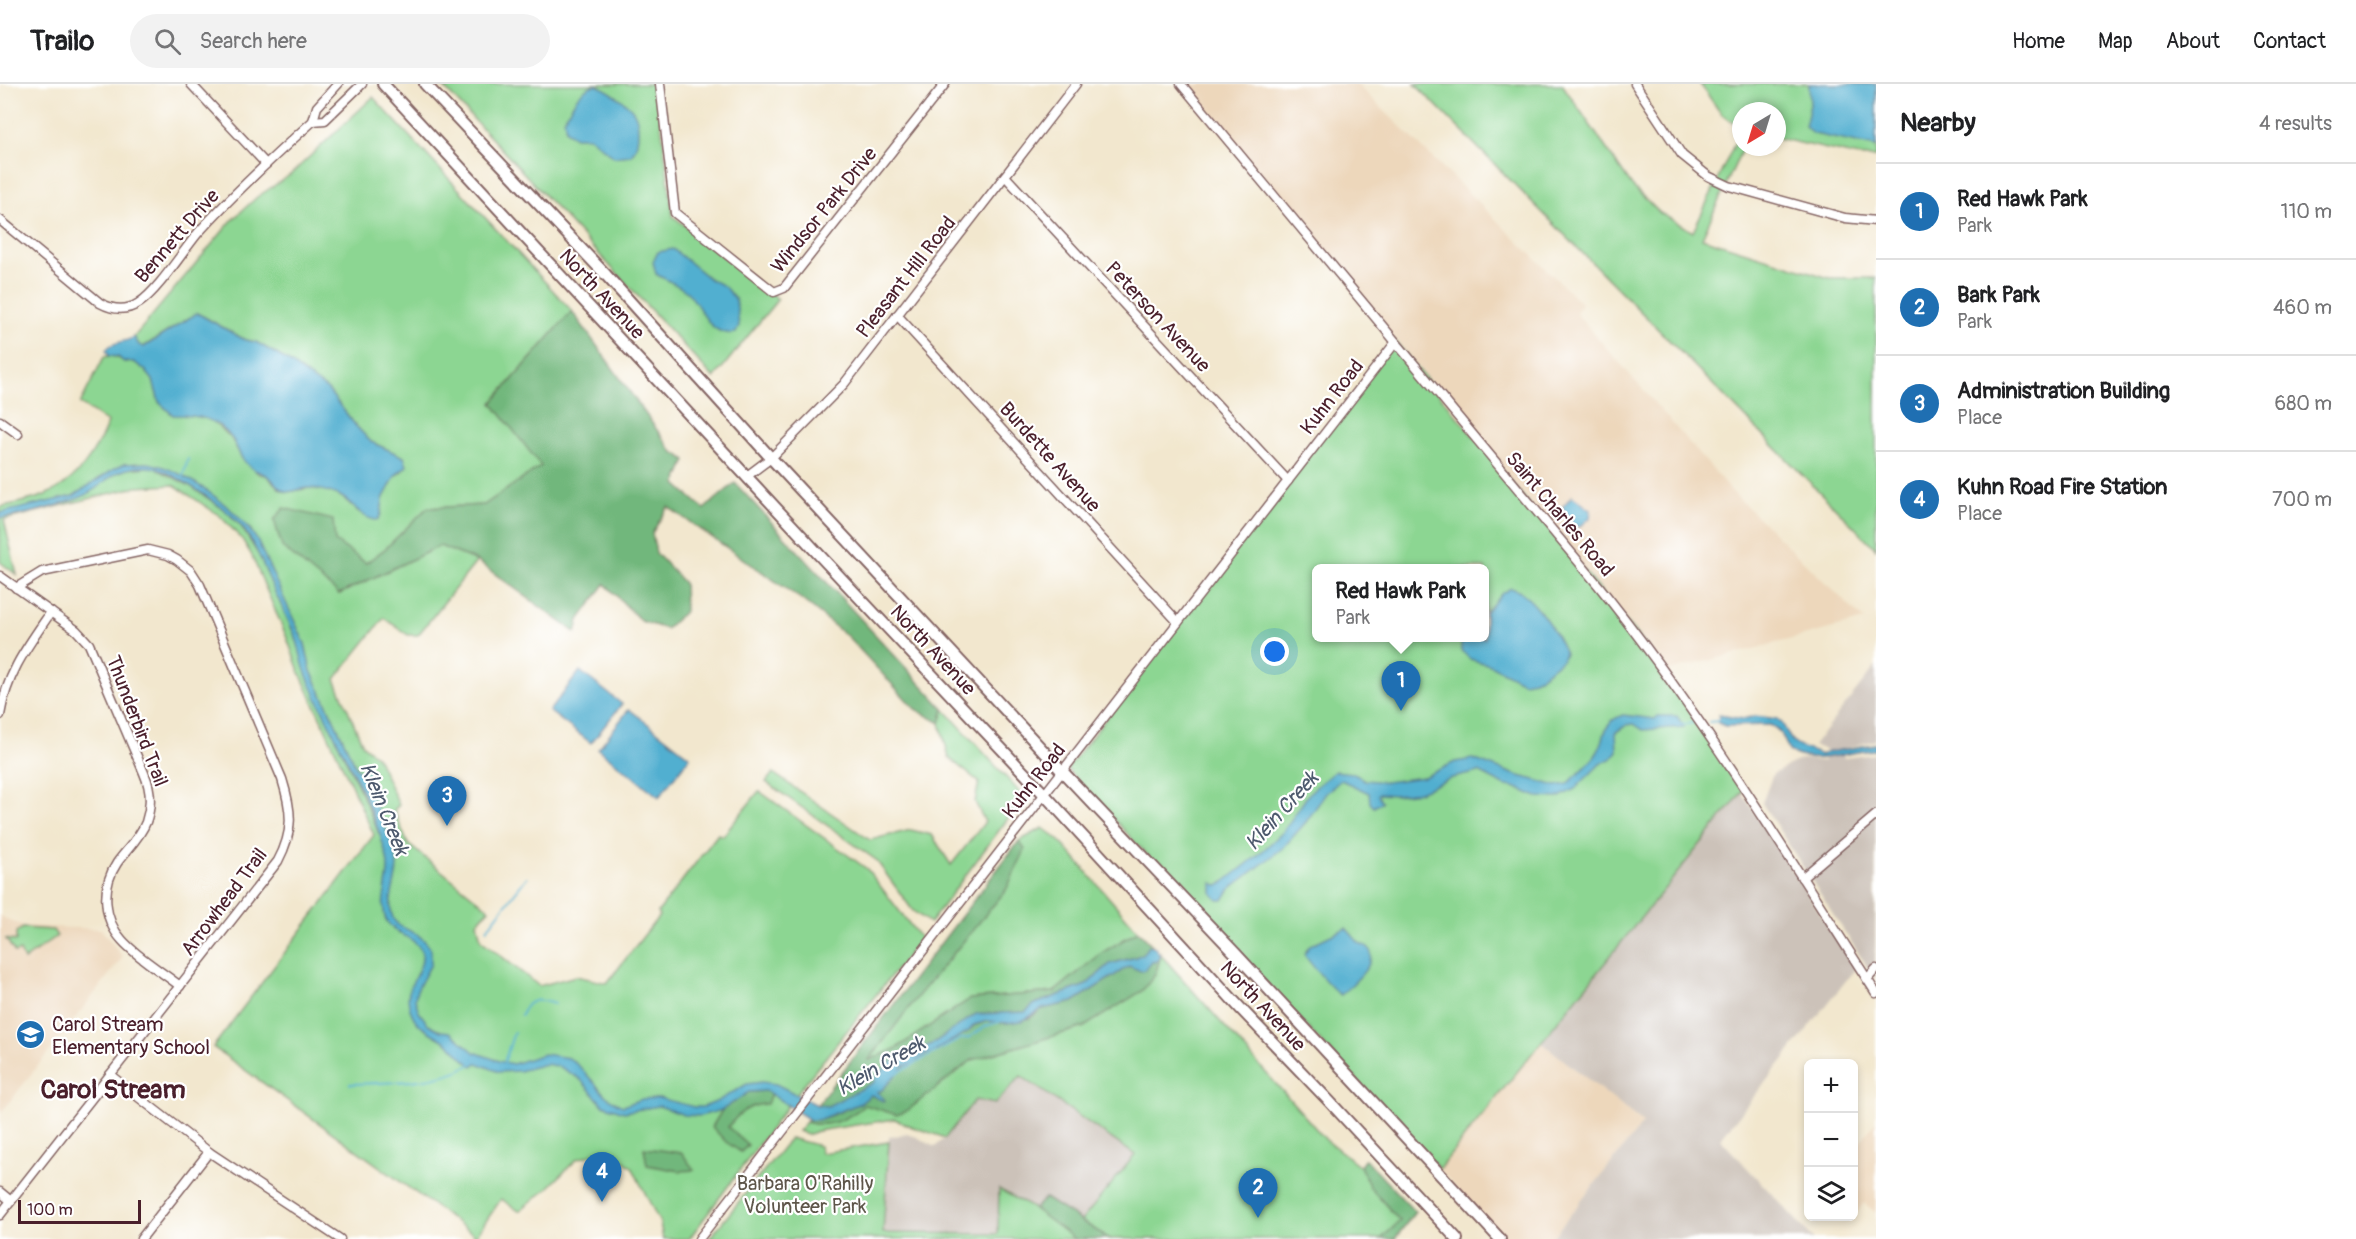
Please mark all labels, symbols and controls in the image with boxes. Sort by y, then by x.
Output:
search box [130,14,550,68]
text: Trailo [30,24,94,59]
icon: search [151,25,184,58]
text: Search here [199,27,307,55]
text: Home [2012,28,2065,55]
text: Map [2098,28,2133,55]
text: About [2166,28,2220,55]
text: Contact [2253,28,2326,55]
north arrow [1732,102,1786,156]
text: Nearby [1900,107,1976,139]
text: 4 results [2259,111,2332,136]
street label: Windsor Park Drive [766,142,883,278]
street label: Bennett Drive [129,184,225,288]
text: Red Hawk Park [1957,185,2088,213]
text: 1 [1916,199,1923,224]
text: 110 m [2281,199,2332,224]
street label: Pleasant Hill Road [851,211,961,343]
text: Park [1957,213,1992,238]
street label: North Avenue [554,244,650,345]
street label: Peterson Avenue [1100,256,1216,378]
text: Bark Park [1957,281,2040,309]
text: 2 [1914,295,1925,320]
text: 460 m [2273,295,2332,320]
text: Park [1957,309,1992,334]
street label: Kuhn Road [1295,354,1369,440]
text: Administration Building [1957,377,2170,405]
text: 3 [1914,391,1925,416]
text: 680 m [2275,391,2332,416]
street label: Burdette Avenue [994,397,1106,517]
text: Place [1957,405,2002,430]
street label: Saint Charles Road [1501,446,1619,582]
text: Kuhn Road Fire Station [1957,473,2168,501]
text: 4 [1914,487,1925,512]
text: 700 m [2272,487,2332,512]
text: Place [1957,501,2002,526]
popup [1312,564,1489,642]
text: Red Hawk Park [1335,577,1466,605]
street label: North Avenue [885,600,981,701]
text: Park [1335,605,1370,630]
your location [1260,637,1289,666]
street label: Thunderbird Trail [101,652,173,790]
pin: 1 [1382,662,1420,711]
street label: Kuhn Road [997,738,1071,824]
water label: Klein Creek [353,759,416,861]
water label: Klein Creek [1239,764,1326,856]
pin: 3 [428,776,466,826]
street label: Arrowhead Trail [175,843,273,961]
street label: North Avenue [1215,956,1311,1057]
place label: Carol Stream Elementary School [52,1012,210,1060]
school or university icon: Carol Stream Elementary School [15,1019,47,1051]
water label: Klein Creek [832,1029,932,1102]
map controls [1804,1059,1858,1221]
button: + [1804,1059,1858,1113]
district label: Carol Stream [40,1074,186,1106]
button: − [1804,1113,1858,1167]
pin: 4 [582,1152,622,1202]
button: layers [1804,1167,1858,1221]
pin: 2 [1238,1168,1278,1218]
park label: Barbara O'Rahilly Volunteer Park [737,1171,874,1219]
scale bar [18,1197,141,1224]
text: 100 m [27,1200,73,1220]

